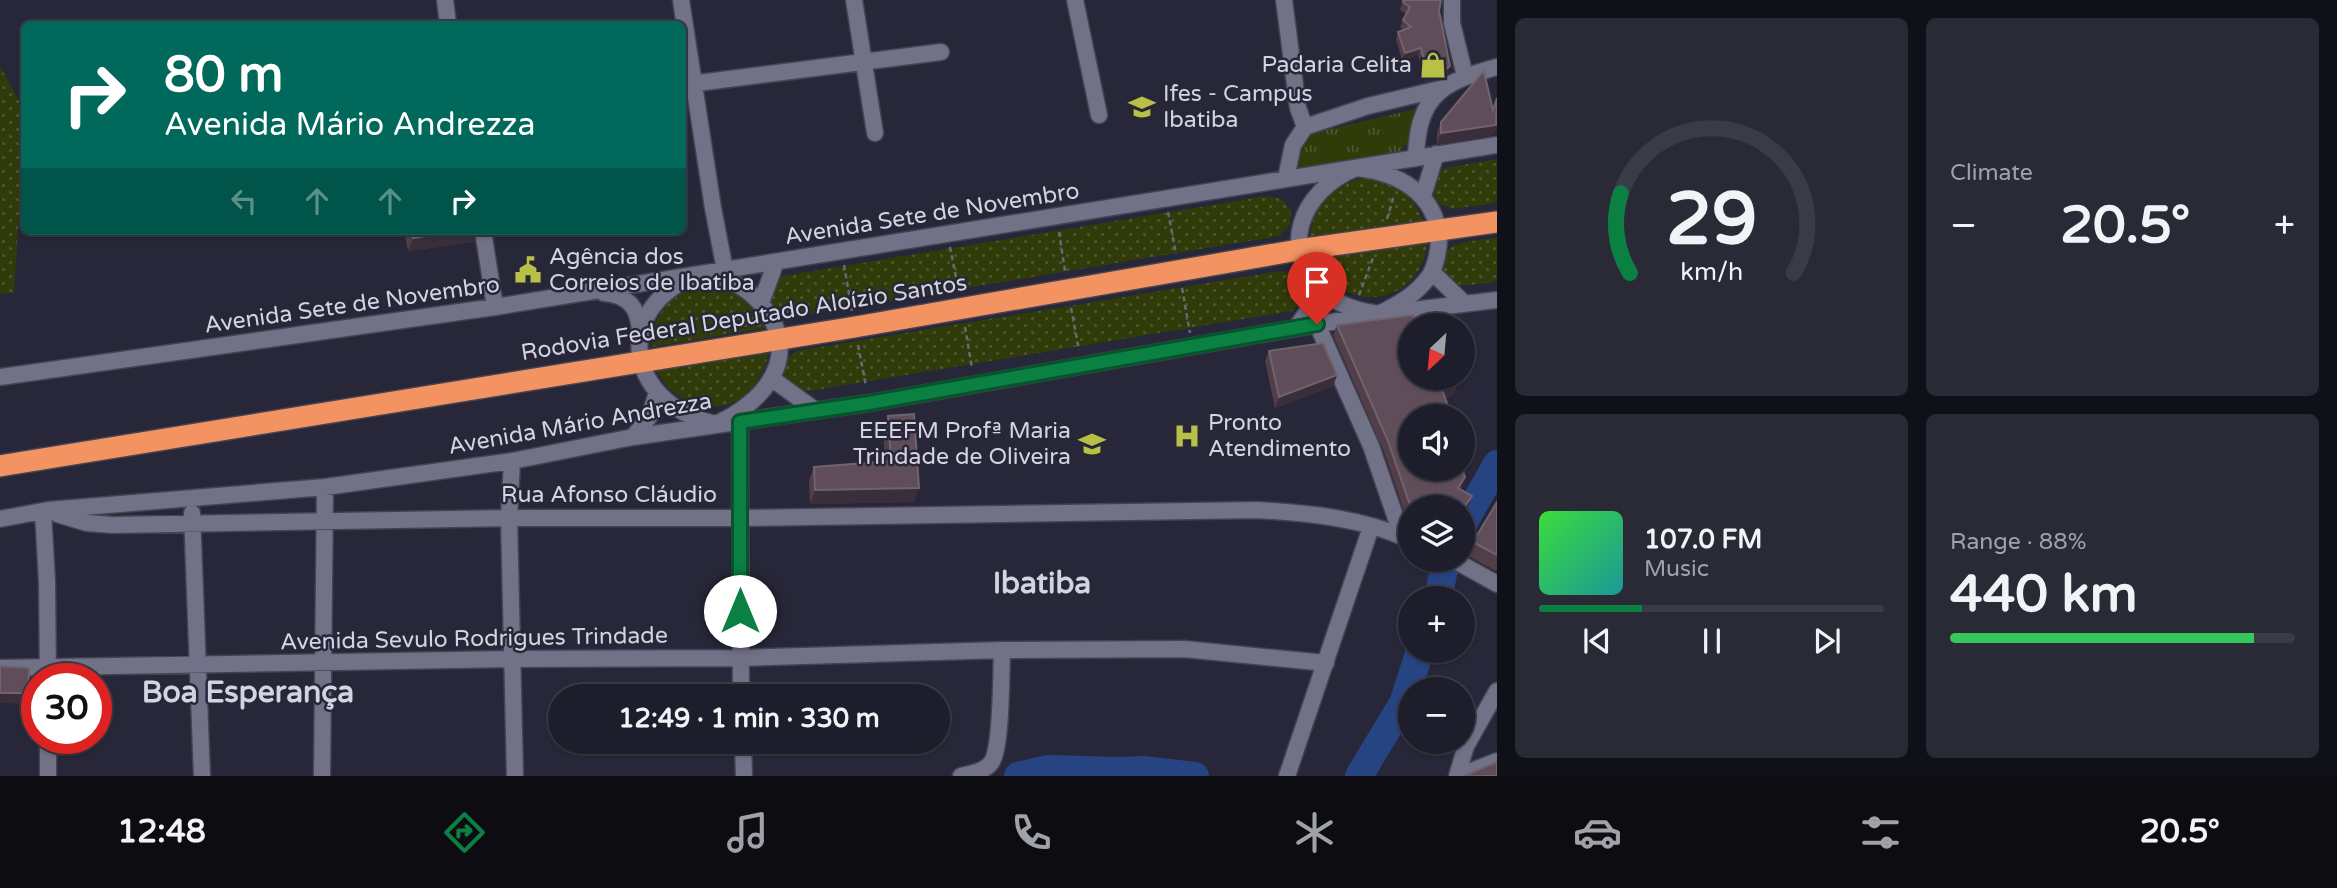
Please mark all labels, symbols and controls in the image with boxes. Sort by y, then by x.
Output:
text: 80 m [164,46,283,105]
icon: right [49,49,140,140]
shop icon: Padaria Celita [1418,50,1448,80]
place label: Padaria Celita [1262,51,1412,79]
place label: Ifes - Campus Ibatiba [1163,80,1313,134]
school or university icon: Ifes - Campus Ibatiba [1127,92,1157,122]
text: Avenida Mário Andrezza [164,106,536,144]
text: Climate [1950,159,2033,187]
text: 29 [1666,176,1757,264]
street label: Avenida Sete de Novembro [783,177,1081,251]
icon: left [225,182,263,220]
icon: ahead [298,182,336,220]
icon: ahead [371,182,409,220]
icon: right [444,182,482,220]
text: 20.5° [2060,194,2190,257]
text: − [1950,203,1977,249]
text: + [2274,203,2295,249]
place label: Agência dos Correios de Ibatiba [549,243,755,297]
pin [1287,252,1347,324]
public building icon: Agência dos Correios de Ibatiba [513,255,543,285]
text: km/h [1680,257,1743,287]
icon: arrive [1298,263,1336,301]
street label: Rodovia Federal Deputado Aloízio Santos [519,269,969,367]
street label: Avenida Sete de Novembro [203,270,501,340]
north arrow [1398,313,1475,390]
map controls [1398,313,1475,754]
street label: Avenida Mário Andrezza [446,387,714,461]
button: sound [1398,404,1475,481]
place label: Pronto Atendimento [1208,409,1351,463]
place label: EEEFM Profª Maria Trindade de Oliveira [853,417,1071,471]
hospital icon: Pronto Atendimento [1172,421,1202,451]
school or university icon: EEEFM Profª Maria Trindade de Oliveira [1077,429,1107,459]
street label: Rua Afonso Cláudio [501,481,717,509]
button: layers [1398,495,1475,572]
text: 107.0 FM [1644,524,1762,555]
text: Range · 88% [1950,528,2086,556]
text: Music [1644,555,1709,583]
text: 440 km [1950,563,2138,626]
district label: Ibatiba [993,565,1091,602]
position arrow [703,574,777,648]
button: + [1398,586,1475,663]
street label: Avenida Sevulo Rodrigues Trindade [280,622,668,656]
icon: previous [1578,622,1616,660]
icon: pause [1693,622,1731,660]
icon: next [1808,622,1846,660]
speed limit sign: 30 [21,663,112,754]
district label: Boa Esperança [142,674,354,711]
button: − [1398,677,1475,754]
text: 12:49 · 1 min · 330 m [618,703,880,734]
icon: directions [440,808,489,857]
icon: music [723,808,772,857]
icon: phone [1007,808,1056,857]
icon: climate [1290,808,1339,857]
icon: car [1573,808,1622,857]
icon: filters [1856,808,1905,857]
text: 12:48 [117,813,206,851]
text: 20.5° [2140,813,2220,851]

